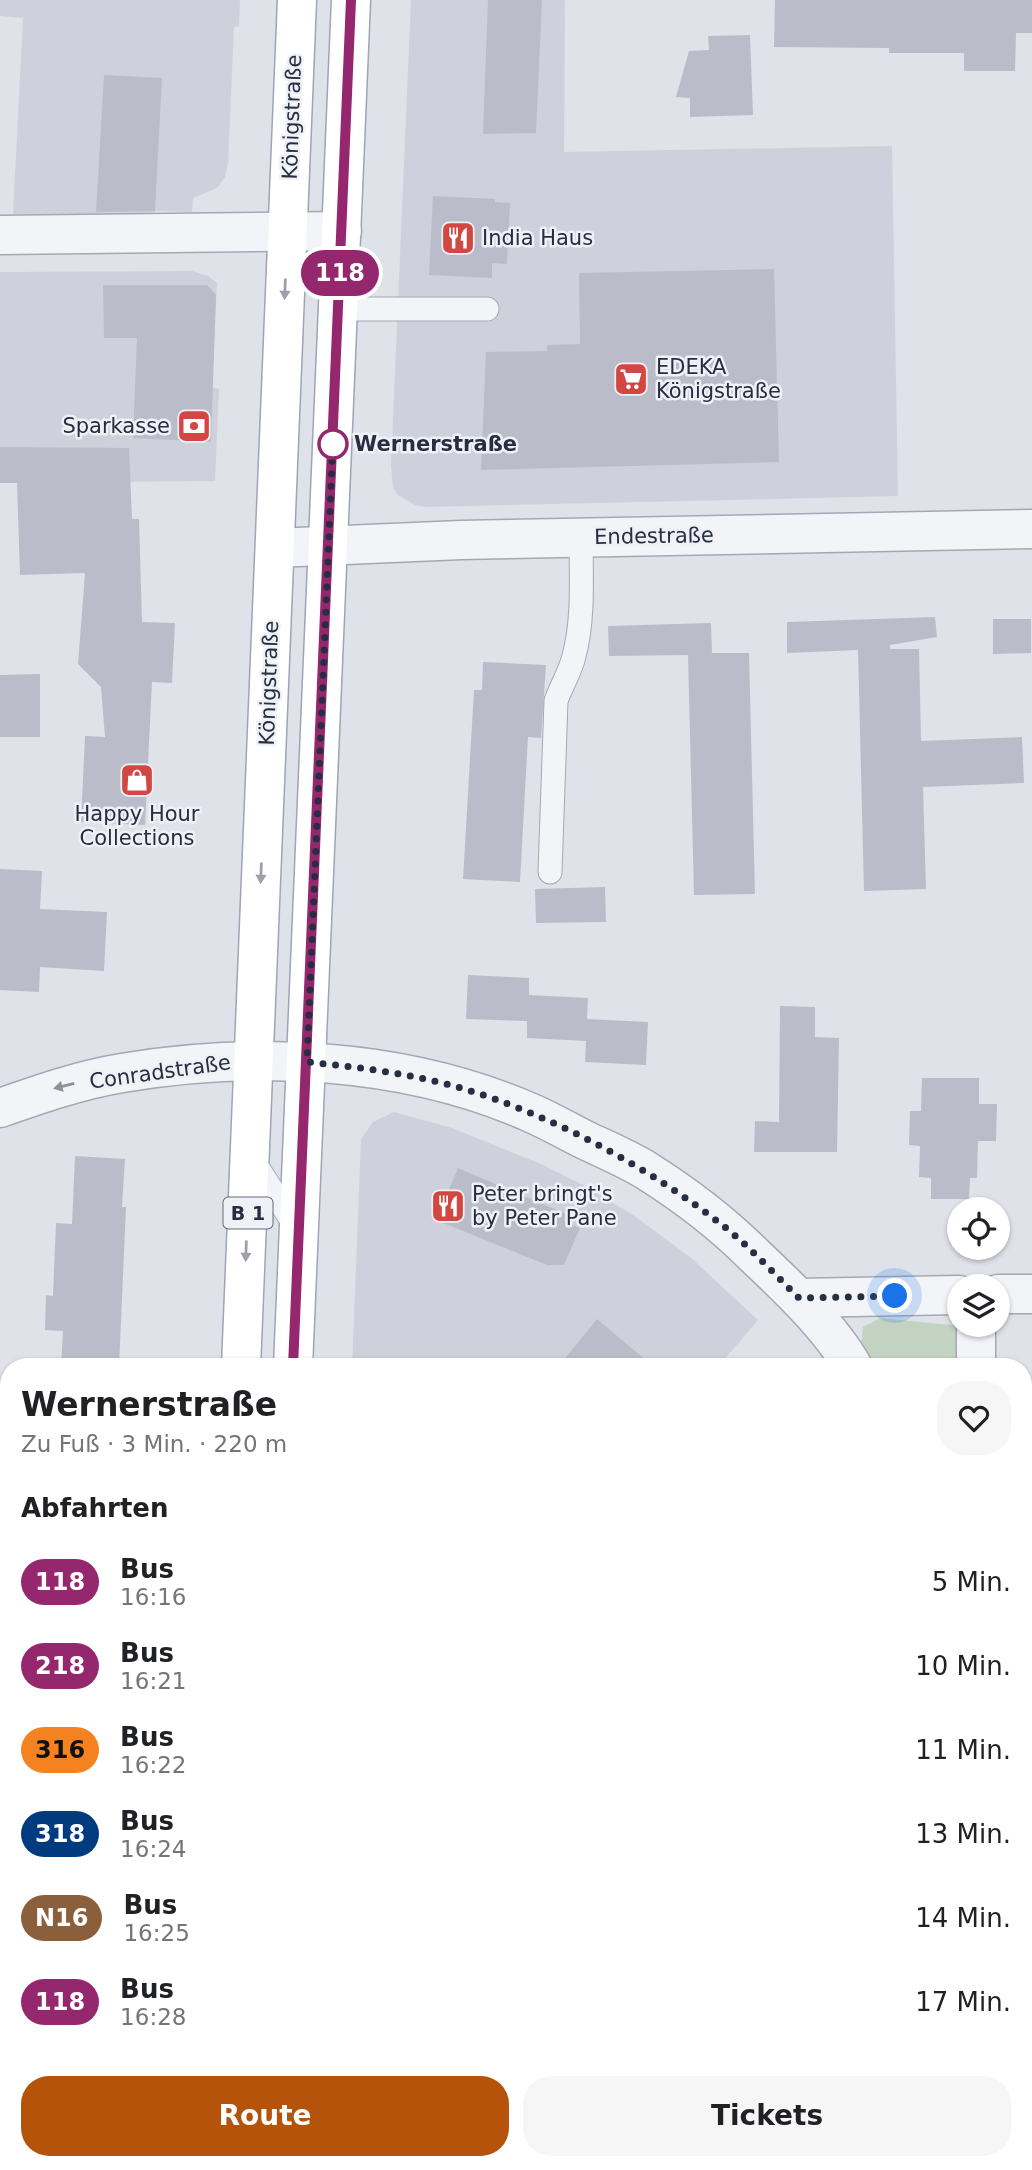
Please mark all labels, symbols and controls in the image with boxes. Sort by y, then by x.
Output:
street label: Königstraße [278,54,306,180]
restaurant icon: India Haus [439,219,477,257]
place label: India Haus [482,226,593,250]
line badge: 118 [300,250,380,296]
text: 118 [315,259,365,287]
one-way arrow [280,278,291,300]
place label: EDEKA Königstraße [656,355,781,403]
supermarket icon: EDEKA Königstraße [612,360,650,398]
bank icon: Sparkasse [175,407,213,445]
place label: Sparkasse [62,414,170,438]
marker: Wernerstraße [318,429,348,459]
place label: Wernerstraße [354,432,517,456]
street label: Endestraße [594,523,714,549]
street label: Königstraße [255,620,283,746]
shop icon: Happy Hour Collections [118,761,156,799]
place label: Happy Hour Collections [74,802,200,850]
one-way arrow [256,863,267,885]
street label: Conradstraße [88,1050,232,1094]
one-way arrow [53,1081,75,1092]
place label: Peter bringt's by Peter Pane [472,1182,617,1230]
restaurant icon: Peter bringt's by Peter Pane [429,1187,467,1225]
map controls [947,1197,1010,1337]
button: locate [947,1197,1010,1260]
road number: B 1 [224,1198,272,1228]
one-way arrow [240,1240,251,1262]
button: layers [947,1274,1010,1337]
your location [877,1278,912,1313]
button: heart [937,1381,1011,1455]
text: Wernerstraße [21,1385,277,1424]
text: Zu Fuß · 3 Min. · 220 m [21,1431,287,1457]
text: Abfahrten [21,1493,169,1523]
text: Bus [120,1554,174,1584]
text: 5 Min. [932,1567,1011,1597]
text: 118 [35,1568,85,1596]
text: 16:16 [120,1584,186,1610]
text: Bus [120,1638,174,1668]
text: 10 Min. [915,1651,1011,1681]
text: 218 [35,1652,85,1680]
text: 16:21 [120,1668,186,1694]
text: Bus [120,1722,174,1752]
text: 11 Min. [915,1735,1011,1765]
text: 316 [35,1736,85,1764]
text: 16:22 [120,1752,186,1778]
text: Bus [120,1806,174,1836]
text: 13 Min. [915,1819,1011,1849]
text: 318 [35,1820,85,1848]
text: 16:24 [120,1836,186,1862]
text: Bus [123,1890,177,1920]
text: 14 Min. [915,1903,1011,1933]
text: N16 [35,1904,88,1932]
text: 16:25 [123,1920,190,1946]
text: Bus [120,1974,174,2004]
text: 17 Min. [915,1987,1011,2017]
text: 118 [35,1988,85,2016]
text: 16:28 [120,2004,186,2030]
button: Route [21,2076,509,2156]
button: Tickets [523,2076,1011,2156]

